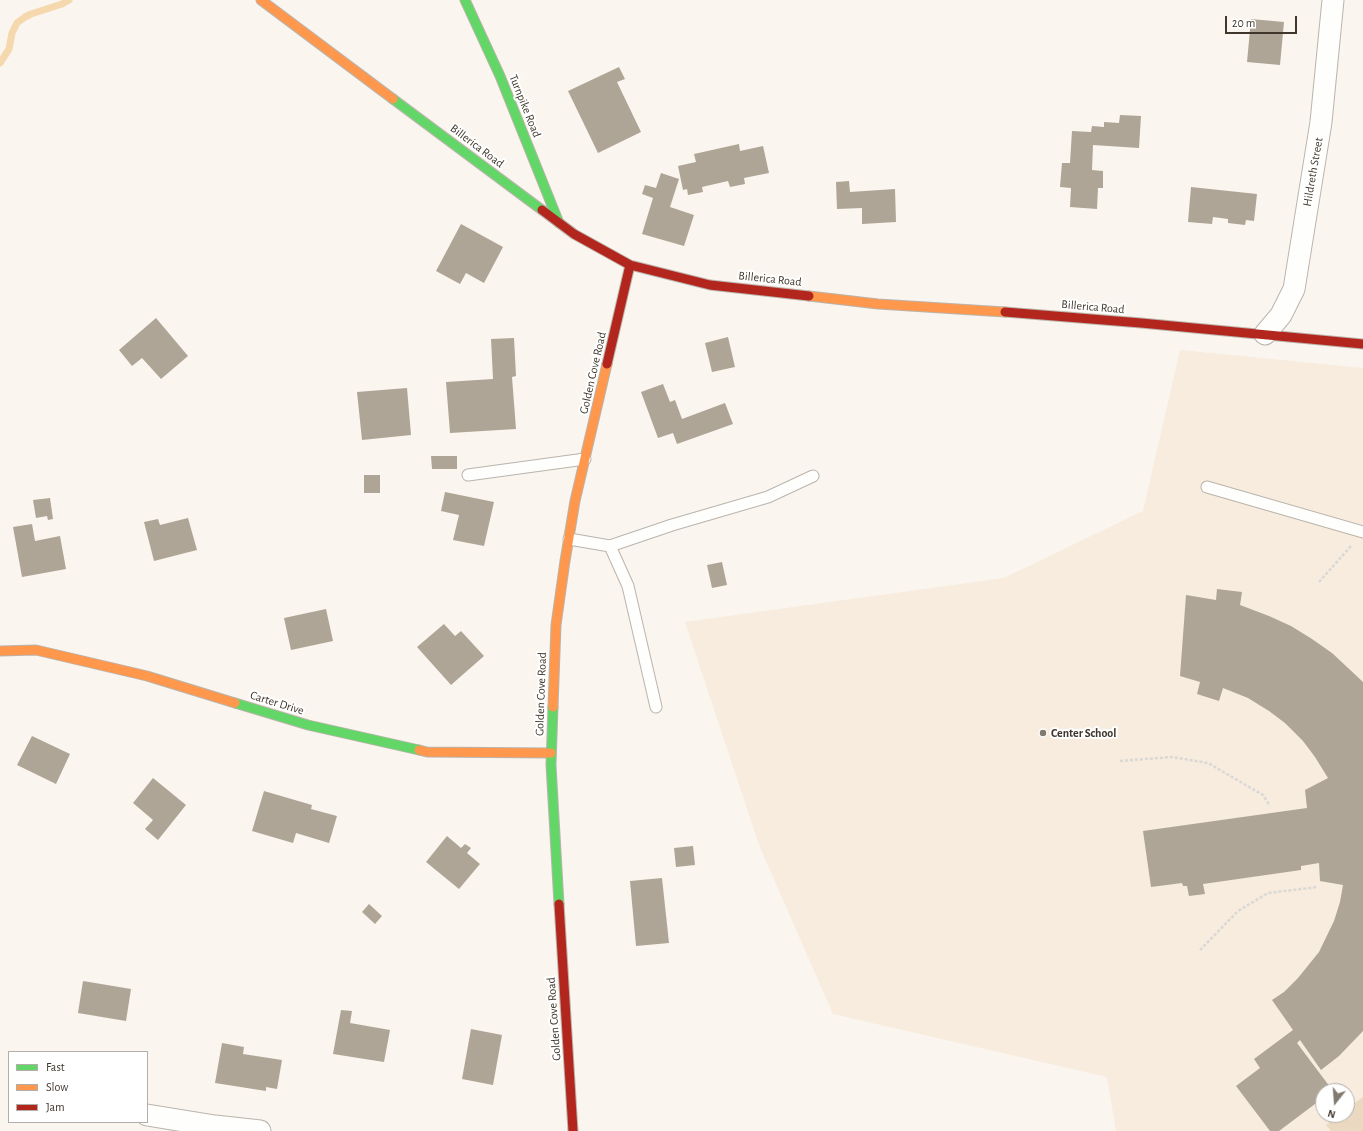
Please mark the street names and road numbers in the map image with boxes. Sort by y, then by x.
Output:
street label: Turnpike Road [506,72,544,140]
street label: Billerica Road [447,121,507,171]
street label: Hildreth Street [1300,136,1326,208]
street label: Billerica Road [738,269,802,289]
street label: Billerica Road [1061,297,1125,317]
street label: Golden Cove Road [577,331,609,415]
street label: Golden Cove Road [532,652,550,736]
street label: Carter Drive [248,688,306,718]
street label: Golden Cove Road [544,977,564,1061]

